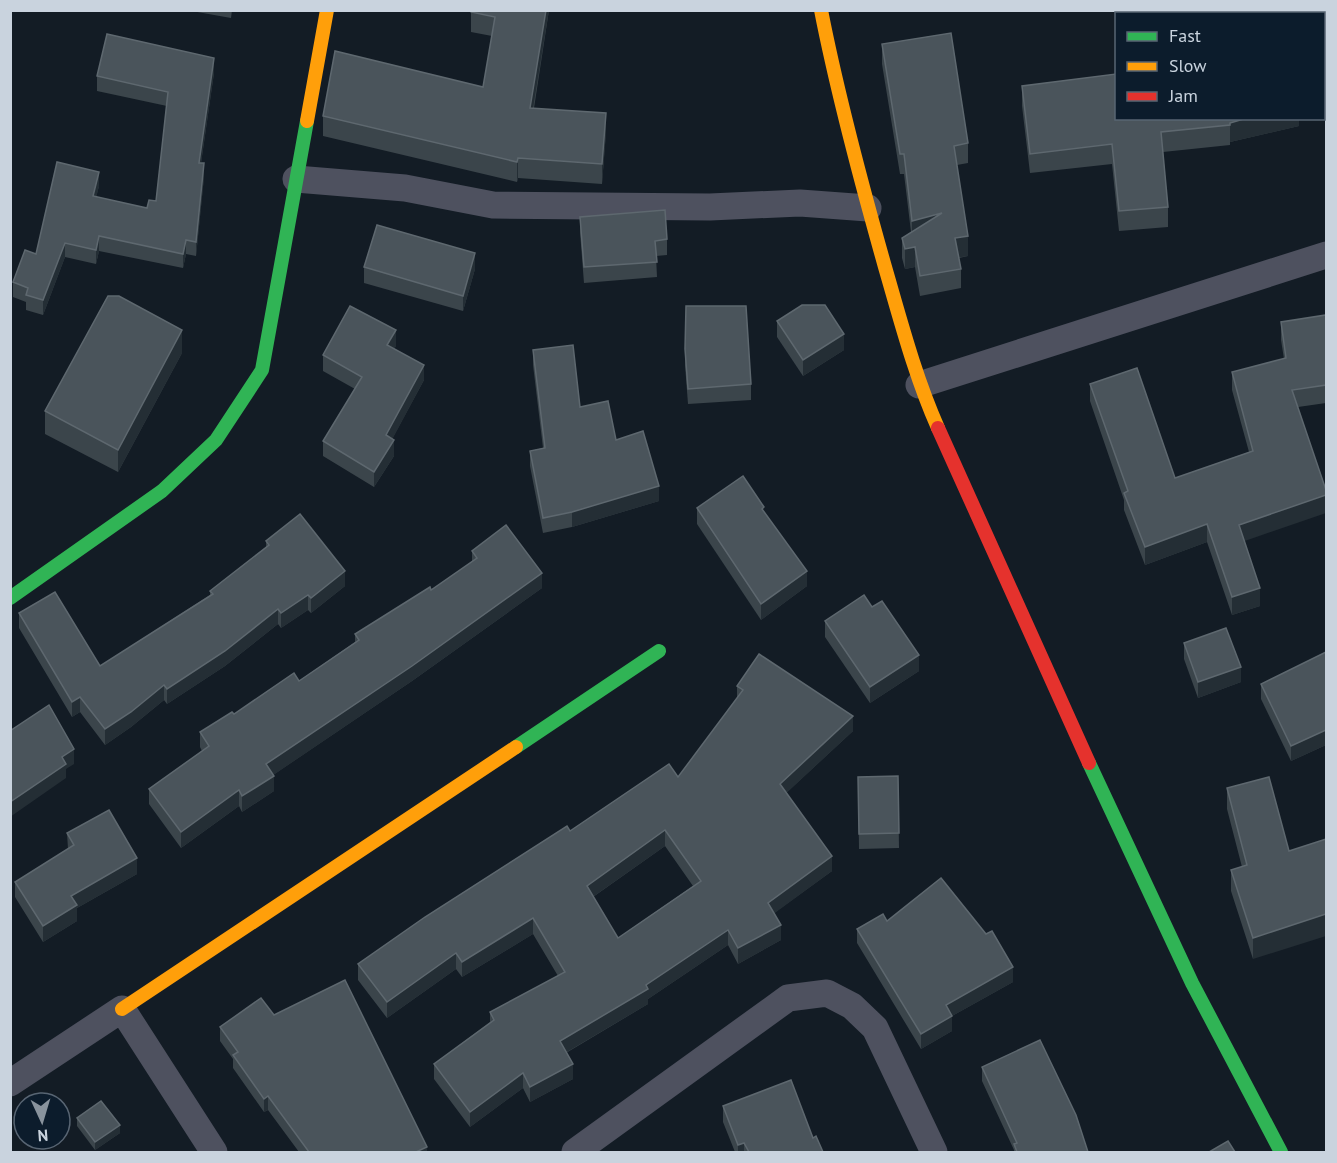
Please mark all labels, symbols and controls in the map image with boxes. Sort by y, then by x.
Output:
legend [1115,12,1325,120]
text: Fast [1169,24,1201,47]
text: Slow [1169,54,1207,77]
text: Jam [1168,84,1198,107]
north arrow [12,1091,72,1151]
text: N [37,1126,49,1146]

